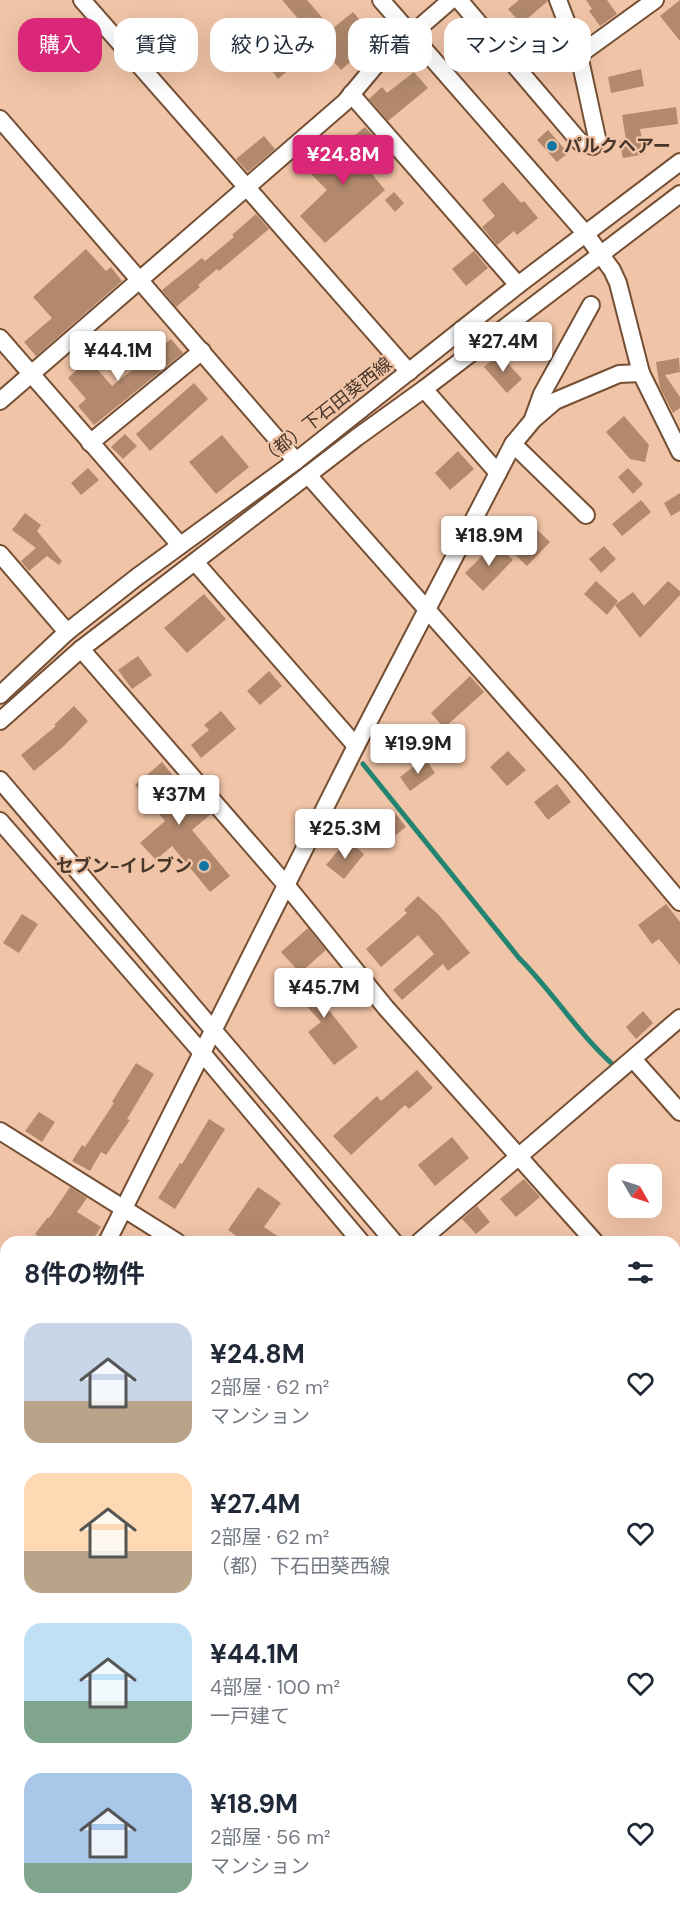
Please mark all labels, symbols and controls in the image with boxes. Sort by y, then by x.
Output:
chip: 購入 [18,18,102,72]
chip: 賃貸 [114,18,198,72]
chip: 絞り込み [210,18,336,72]
chip: 新着 [348,18,432,72]
chip: マンション [444,18,591,72]
place label: パルクヘアー [564,134,671,158]
pin: ¥24.8M [294,135,392,186]
marker: パルクヘアー [545,139,559,153]
text: ¥24.8M [307,141,379,167]
pin: ¥27.4M [454,322,552,373]
text: ¥27.4M [468,328,538,354]
pin: ¥44.1M [69,331,167,382]
text: ¥44.1M [84,337,152,363]
street label: （都）下石田葵西線 [255,352,397,470]
pin: ¥18.9M [440,516,538,567]
text: ¥18.9M [455,522,523,548]
pin: ¥19.9M [369,724,467,775]
text: ¥19.9M [384,730,452,756]
pin: ¥37M [143,775,215,826]
text: ¥37M [152,781,206,807]
pin: ¥25.3M [296,809,394,860]
text: ¥25.3M [309,815,381,841]
place label: セブン-イレブン [56,854,192,878]
marker: セブン-イレブン [197,859,211,873]
pin: ¥45.7M [275,968,373,1019]
text: ¥45.7M [288,974,360,1000]
north arrow [608,1164,662,1218]
map controls [608,1164,662,1218]
icon: filters [624,1256,657,1289]
text: 8件の物件 [24,1257,144,1291]
text: ¥24.8M [210,1337,305,1371]
icon: home [72,1347,144,1419]
icon: heart [624,1367,657,1400]
text: 2部屋 · 62 m² [210,1374,329,1400]
text: マンション [210,1403,310,1429]
text: ¥27.4M [210,1487,301,1521]
icon: home [72,1497,144,1569]
icon: heart [624,1517,657,1550]
text: 2部屋 · 62 m² [210,1524,329,1550]
text: （都）下石田葵西線 [210,1553,390,1579]
text: ¥44.1M [210,1637,299,1671]
icon: home [72,1647,144,1719]
icon: heart [624,1667,657,1700]
text: 4部屋 · 100 m² [210,1674,340,1700]
text: 一戸建て [210,1703,290,1729]
text: ¥18.9M [210,1787,298,1821]
icon: home [72,1797,144,1869]
icon: heart [624,1817,657,1850]
text: 2部屋 · 56 m² [210,1824,331,1850]
text: マンション [210,1853,310,1879]

